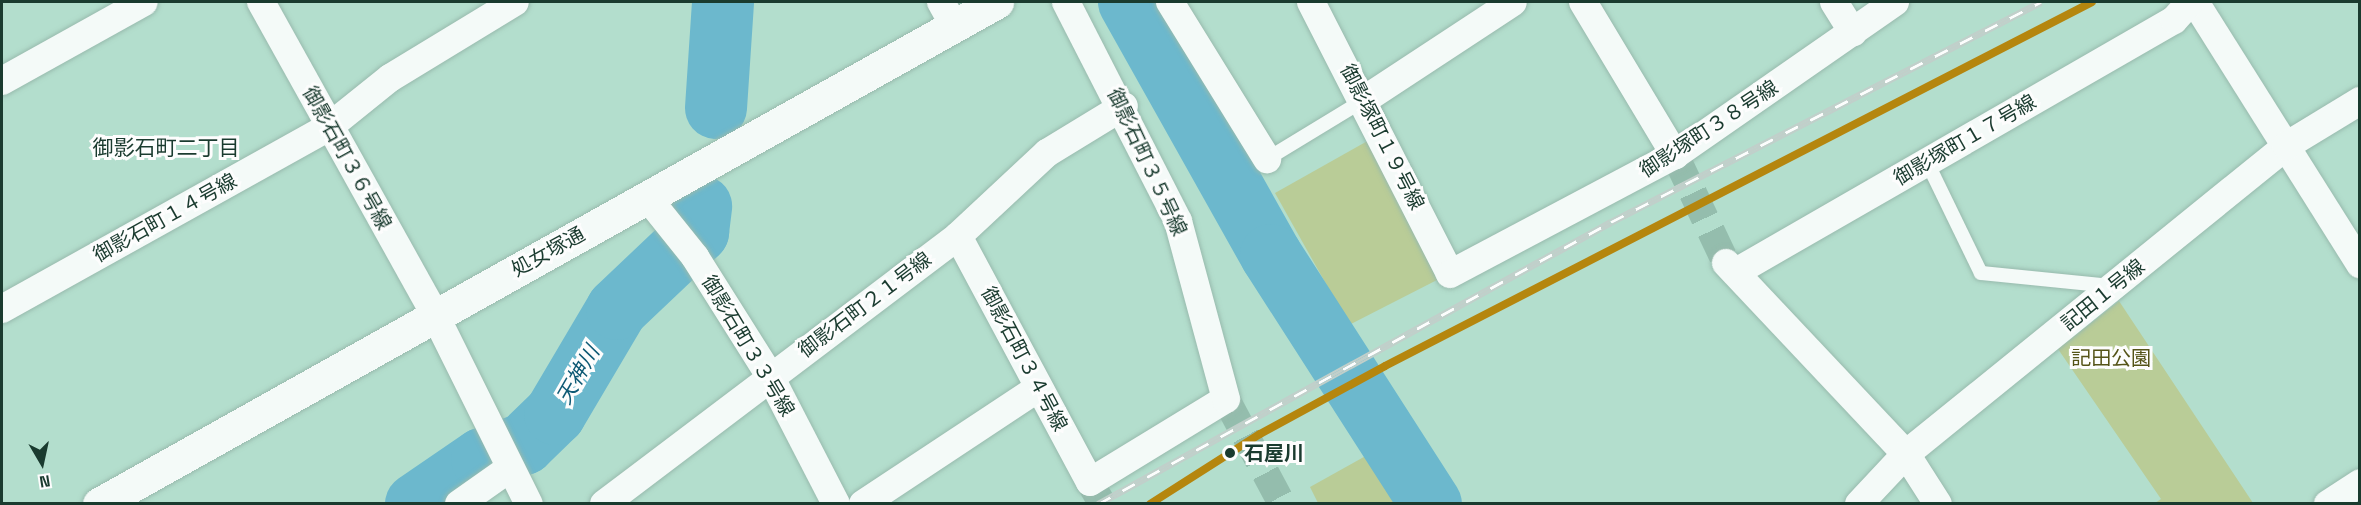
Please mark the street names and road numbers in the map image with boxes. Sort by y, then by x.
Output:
street label: 御影塚町１９号線 [1335,60,1429,214]
street label: 御影塚町３８号線 [1635,75,1783,183]
street label: 御影石町３６号線 [298,82,396,234]
street label: 御影石町３５号線 [1102,84,1192,240]
street label: 御影塚町１７号線 [1890,90,2040,190]
street label: 御影石町１４号線 [89,169,241,267]
street label: 処女塚通 [507,222,589,282]
street label: 御影石町２１号線 [794,247,936,363]
street label: 記田１号線 [2057,254,2149,336]
street label: 御影石町３３号線 [697,271,799,421]
street label: 御影石町３４号線 [976,283,1072,435]

